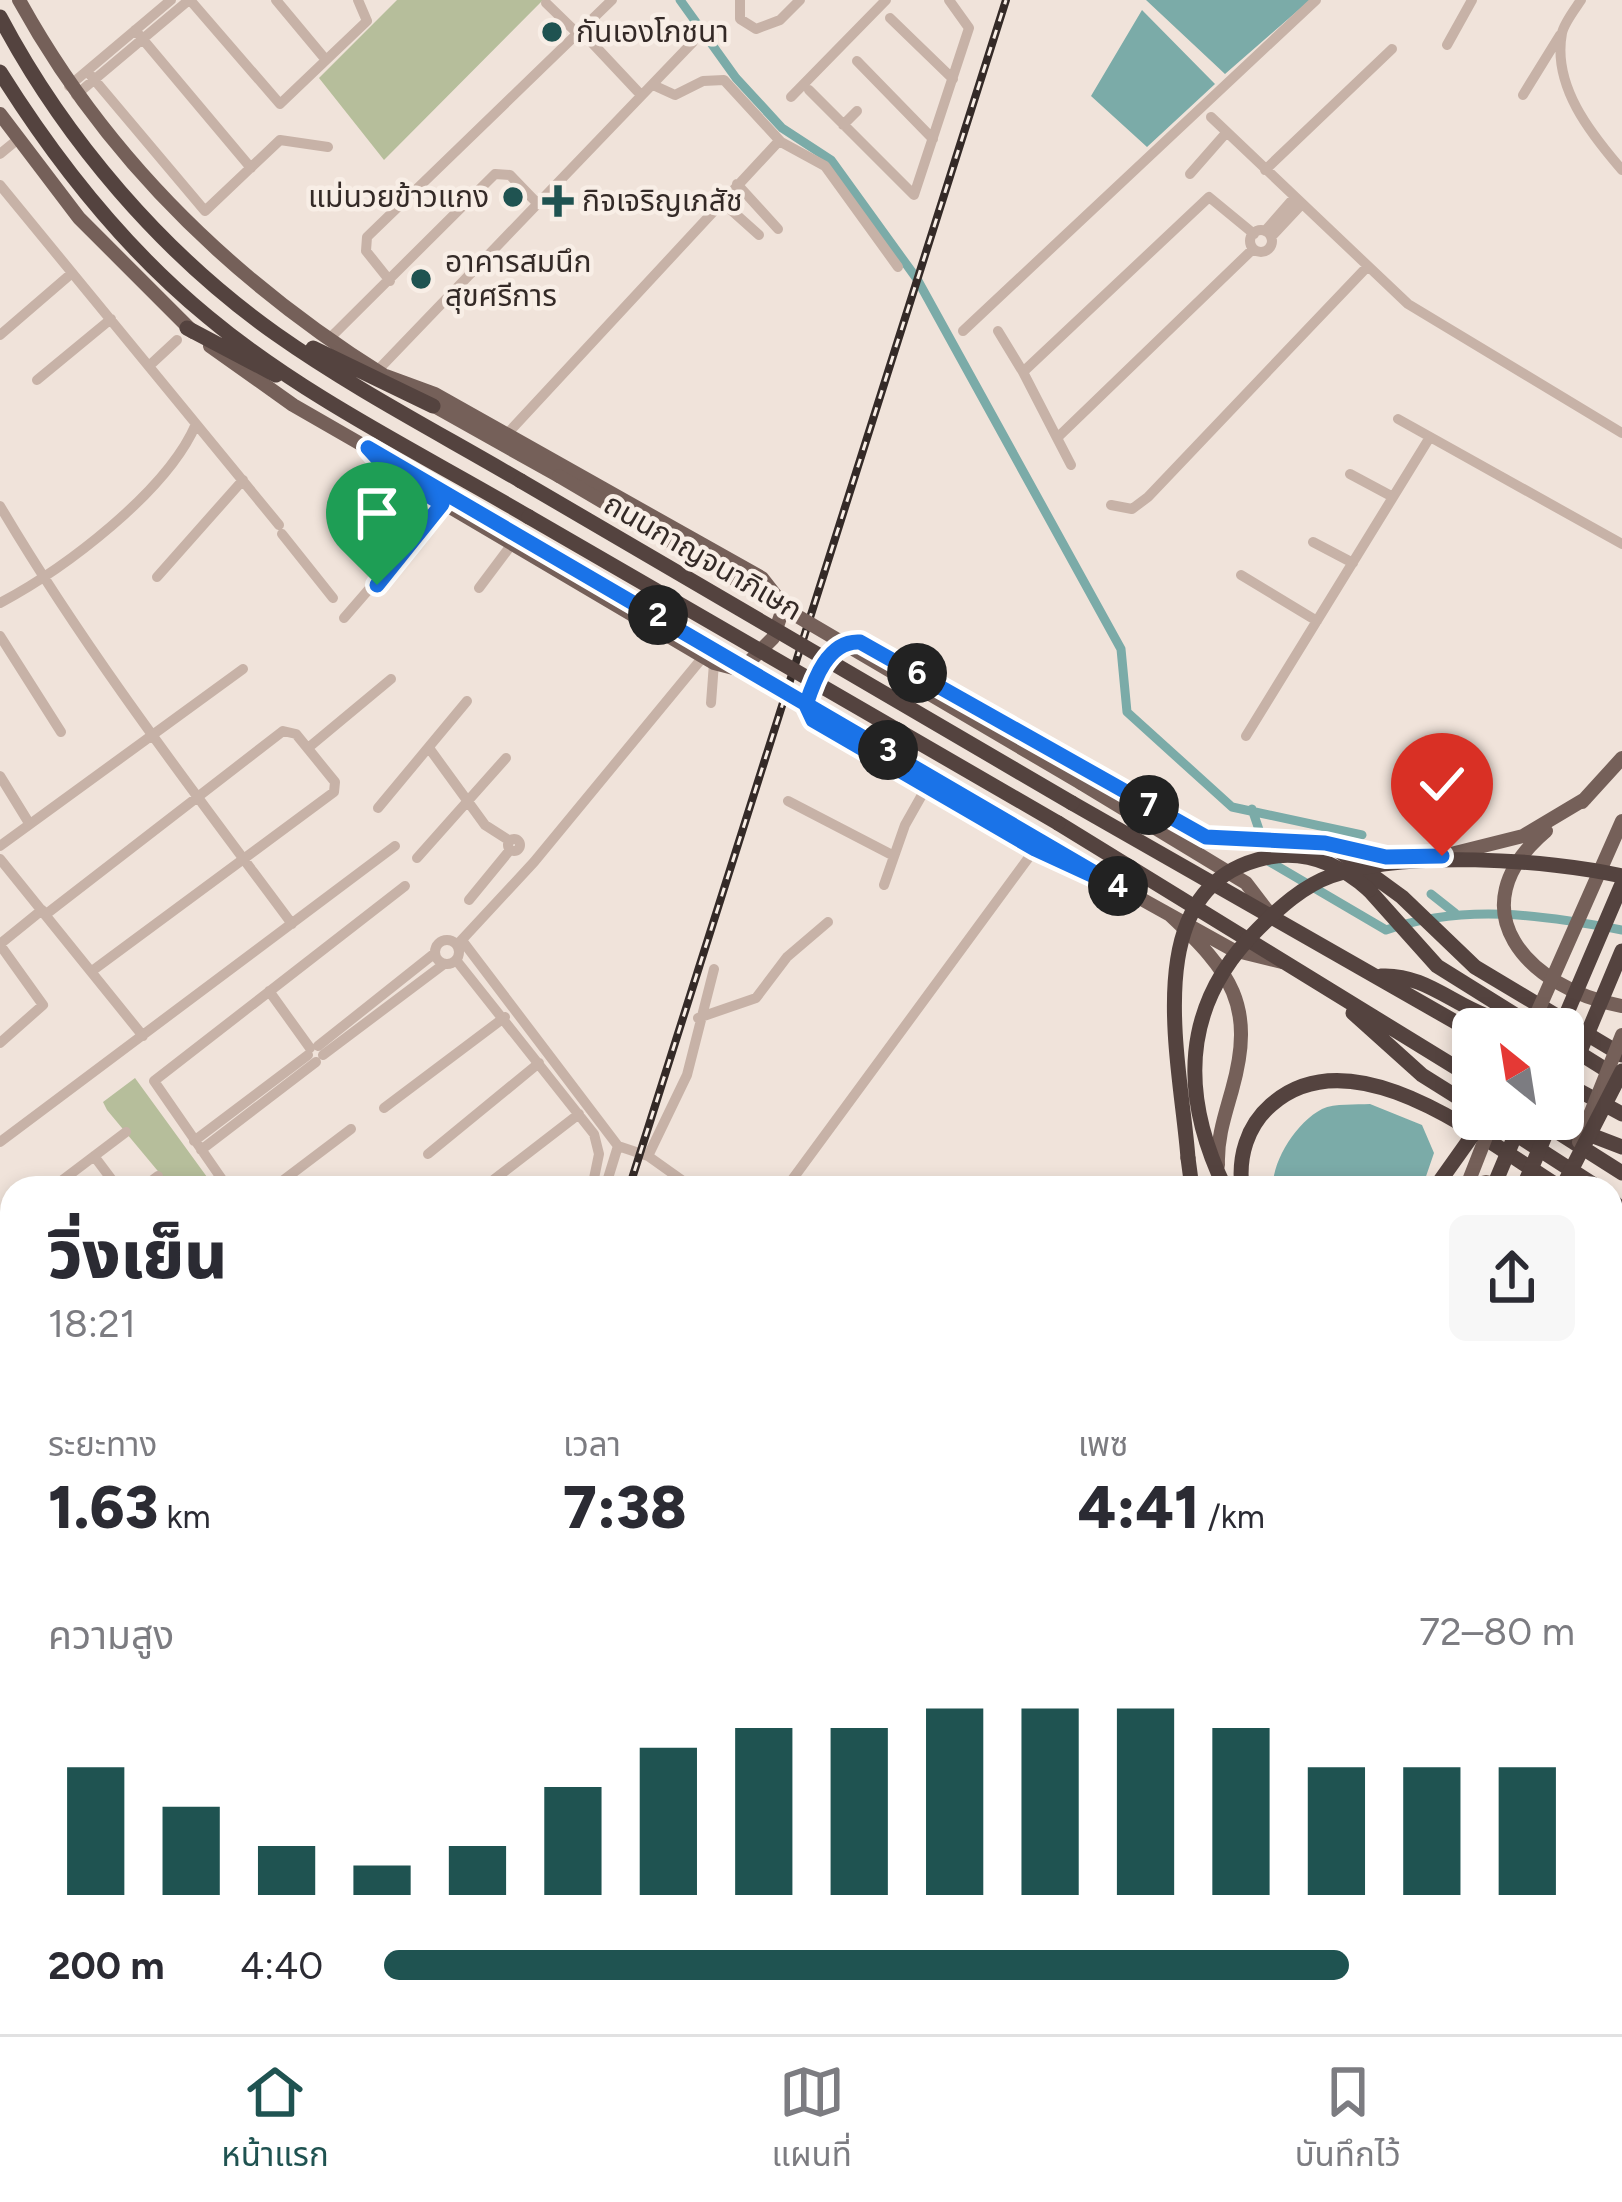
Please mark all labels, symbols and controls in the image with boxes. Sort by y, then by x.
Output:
place label: กันเองโภชนา [576,13,729,50]
marker: กันเองโภชนา [539,19,565,45]
place label: แม่นวยข้าวแกง [308,178,489,215]
place label: กิจเจริญเภสัช [582,182,742,219]
marker: แม่นวยข้าวแกง [500,184,526,210]
marker: กิจเจริญเภสัช [545,188,571,214]
place label: อาคารสมนึก สุขศรีการ [445,243,592,314]
marker: อาคารสมนึก สุขศรีการ [408,266,434,292]
pin [326,462,428,585]
icon: arrive [344,480,410,546]
street label: ถนนกาญจนาภิเษก [598,485,809,628]
pin: 2 [628,585,688,645]
text: 2 [648,595,668,634]
pin: 6 [887,643,947,703]
text: 6 [907,653,927,692]
pin: 3 [858,720,918,780]
text: 3 [879,730,897,769]
pin [1391,733,1493,856]
icon: check [1409,751,1475,817]
pin: 7 [1119,775,1179,835]
text: 7 [1140,785,1158,824]
pin: 4 [1088,856,1148,916]
text: 4 [1108,866,1128,905]
north arrow [1452,1008,1584,1140]
map controls [1452,1008,1584,1140]
text: วิ่งเย็น [48,1215,228,1295]
button: share [1449,1215,1575,1341]
text: 18:21 [48,1300,136,1347]
text: ระยะทาง [48,1425,157,1464]
text: เวลา [563,1425,621,1464]
text: เพซ [1078,1425,1128,1464]
text: 1.63 [48,1471,158,1543]
text: 7:38 [563,1471,687,1543]
text: 4:41 [1078,1471,1200,1543]
text: km [158,1497,211,1536]
text: /km [1200,1497,1265,1536]
text: 72–80 m [1419,1608,1575,1655]
text: ความสูง [48,1612,174,1659]
text: 200 m [48,1942,164,1989]
text: 4:40 [240,1942,323,1989]
tab: หน้าแรก [221,2059,329,2181]
tab: แผนที่ [771,2059,852,2181]
tab: บันทึกไว้ [1295,2059,1401,2181]

